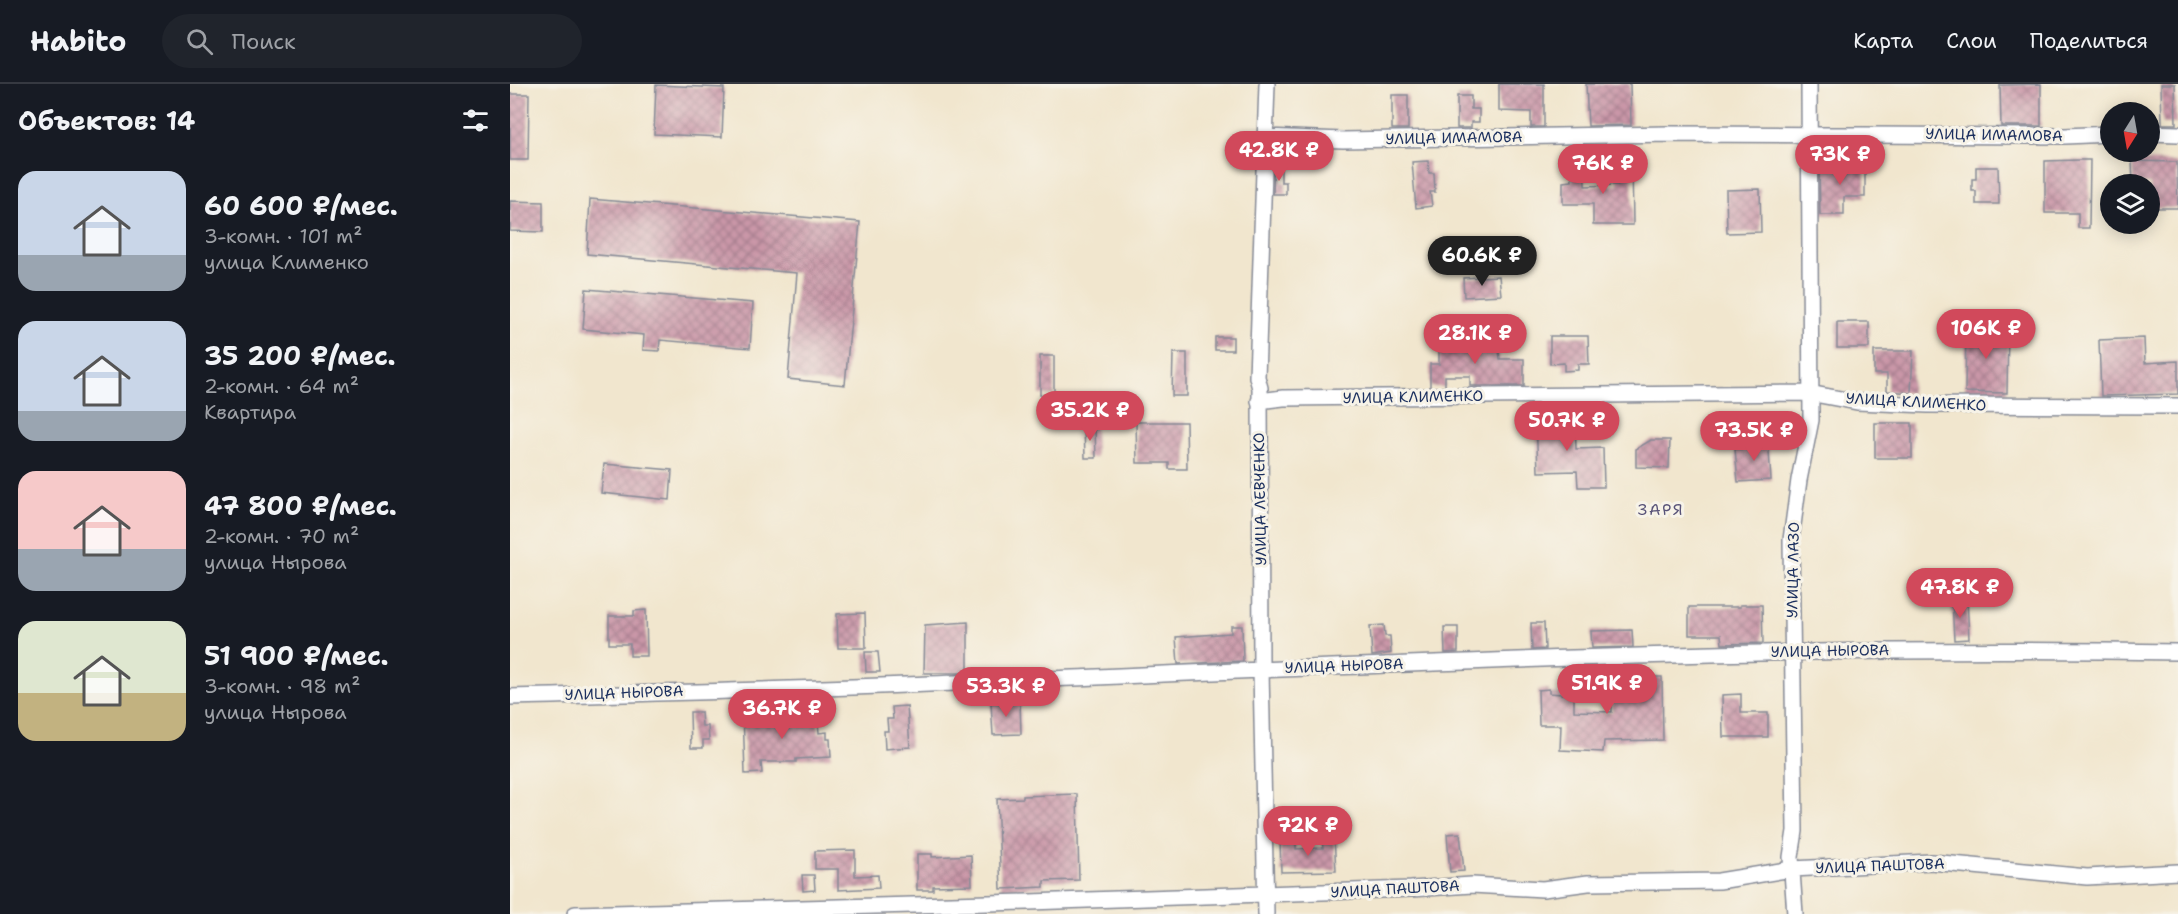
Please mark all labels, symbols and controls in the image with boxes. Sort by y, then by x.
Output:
search box [162,14,582,68]
text: Habito [30,22,126,60]
icon: search [183,25,216,58]
text: Поиск [231,27,296,56]
text: Карта [1853,27,1913,55]
text: Слои [1946,27,1997,55]
text: Поделиться [2030,27,2148,55]
north arrow [2100,102,2160,162]
map controls [2100,102,2160,234]
text: Объектов: 14 [18,103,195,138]
icon: filters [459,104,492,137]
street label: УЛИЦА ИМАМОВА [1925,124,2063,146]
street label: УЛИЦА ИМАМОВА [1385,127,1523,149]
pin: 42.8K ₽ [1224,131,1334,182]
pin: 73K ₽ [1798,135,1882,186]
text: 42.8K ₽ [1239,137,1319,163]
text: 73K ₽ [1809,141,1871,167]
pin: 76K ₽ [1561,144,1645,195]
text: 76K ₽ [1572,150,1634,176]
button: layers [2100,174,2160,234]
text: 60 600 ₽/мес. [204,188,398,223]
icon: home [66,195,138,267]
text: 3-комн. · 101 m² [204,223,362,249]
pin: 60.6K ₽ [1427,236,1537,287]
text: 60.6K ₽ [1442,242,1522,268]
text: улица Клименко [204,249,369,275]
pin: 106K ₽ [1937,309,2035,360]
pin: 28.1K ₽ [1420,314,1530,365]
text: 106K ₽ [1951,315,2021,341]
text: 28.1K ₽ [1438,320,1512,346]
text: 35 200 ₽/мес. [204,338,396,373]
icon: home [66,345,138,417]
text: 2-комн. · 64 m² [204,373,359,399]
street label: УЛИЦА КЛИМЕНКО [1343,386,1483,408]
street label: УЛИЦА КЛИМЕНКО [1845,388,1987,416]
pin: 35.2K ₽ [1035,391,1145,442]
text: 35.2K ₽ [1050,397,1130,423]
text: Квартира [204,399,296,425]
pin: 50.7K ₽ [1512,401,1622,452]
text: 50.7K ₽ [1528,407,1606,433]
pin: 73.5K ₽ [1699,411,1809,462]
text: 73.5K ₽ [1714,417,1794,443]
street label: УЛИЦА ЛЕВЧЕНКО [1249,432,1271,566]
text: 47 800 ₽/мес. [204,488,397,523]
icon: home [66,495,138,567]
district label: ЗАРЯ [1638,499,1684,520]
street label: УЛИЦА ЛАЗО [1782,522,1804,618]
text: 2-комн. · 70 m² [204,523,359,549]
text: улица Нырова [204,549,347,575]
pin: 47.8K ₽ [1905,568,2015,619]
text: 47.8K ₽ [1920,574,2000,600]
text: 51 900 ₽/мес. [204,638,389,673]
street label: УЛИЦА НЫРОВА [1770,640,1890,662]
icon: home [66,645,138,717]
street label: УЛИЦА НЫРОВА [1284,654,1404,678]
pin: 51.9K ₽ [1552,664,1662,715]
pin: 53.3K ₽ [951,667,1061,718]
text: 51.9K ₽ [1571,670,1643,696]
text: 3-комн. · 98 m² [204,673,361,699]
text: 53.3K ₽ [966,673,1046,699]
street label: УЛИЦА НЫРОВА [564,681,684,705]
pin: 36.7K ₽ [727,689,837,740]
text: 36.7K ₽ [742,695,822,721]
text: улица Нырова [204,699,347,725]
pin: 72K ₽ [1266,806,1350,857]
text: 72K ₽ [1277,812,1339,838]
street label: УЛИЦА ПАШТОВА [1815,854,1945,878]
street label: УЛИЦА ПАШТОВА [1330,876,1460,902]

